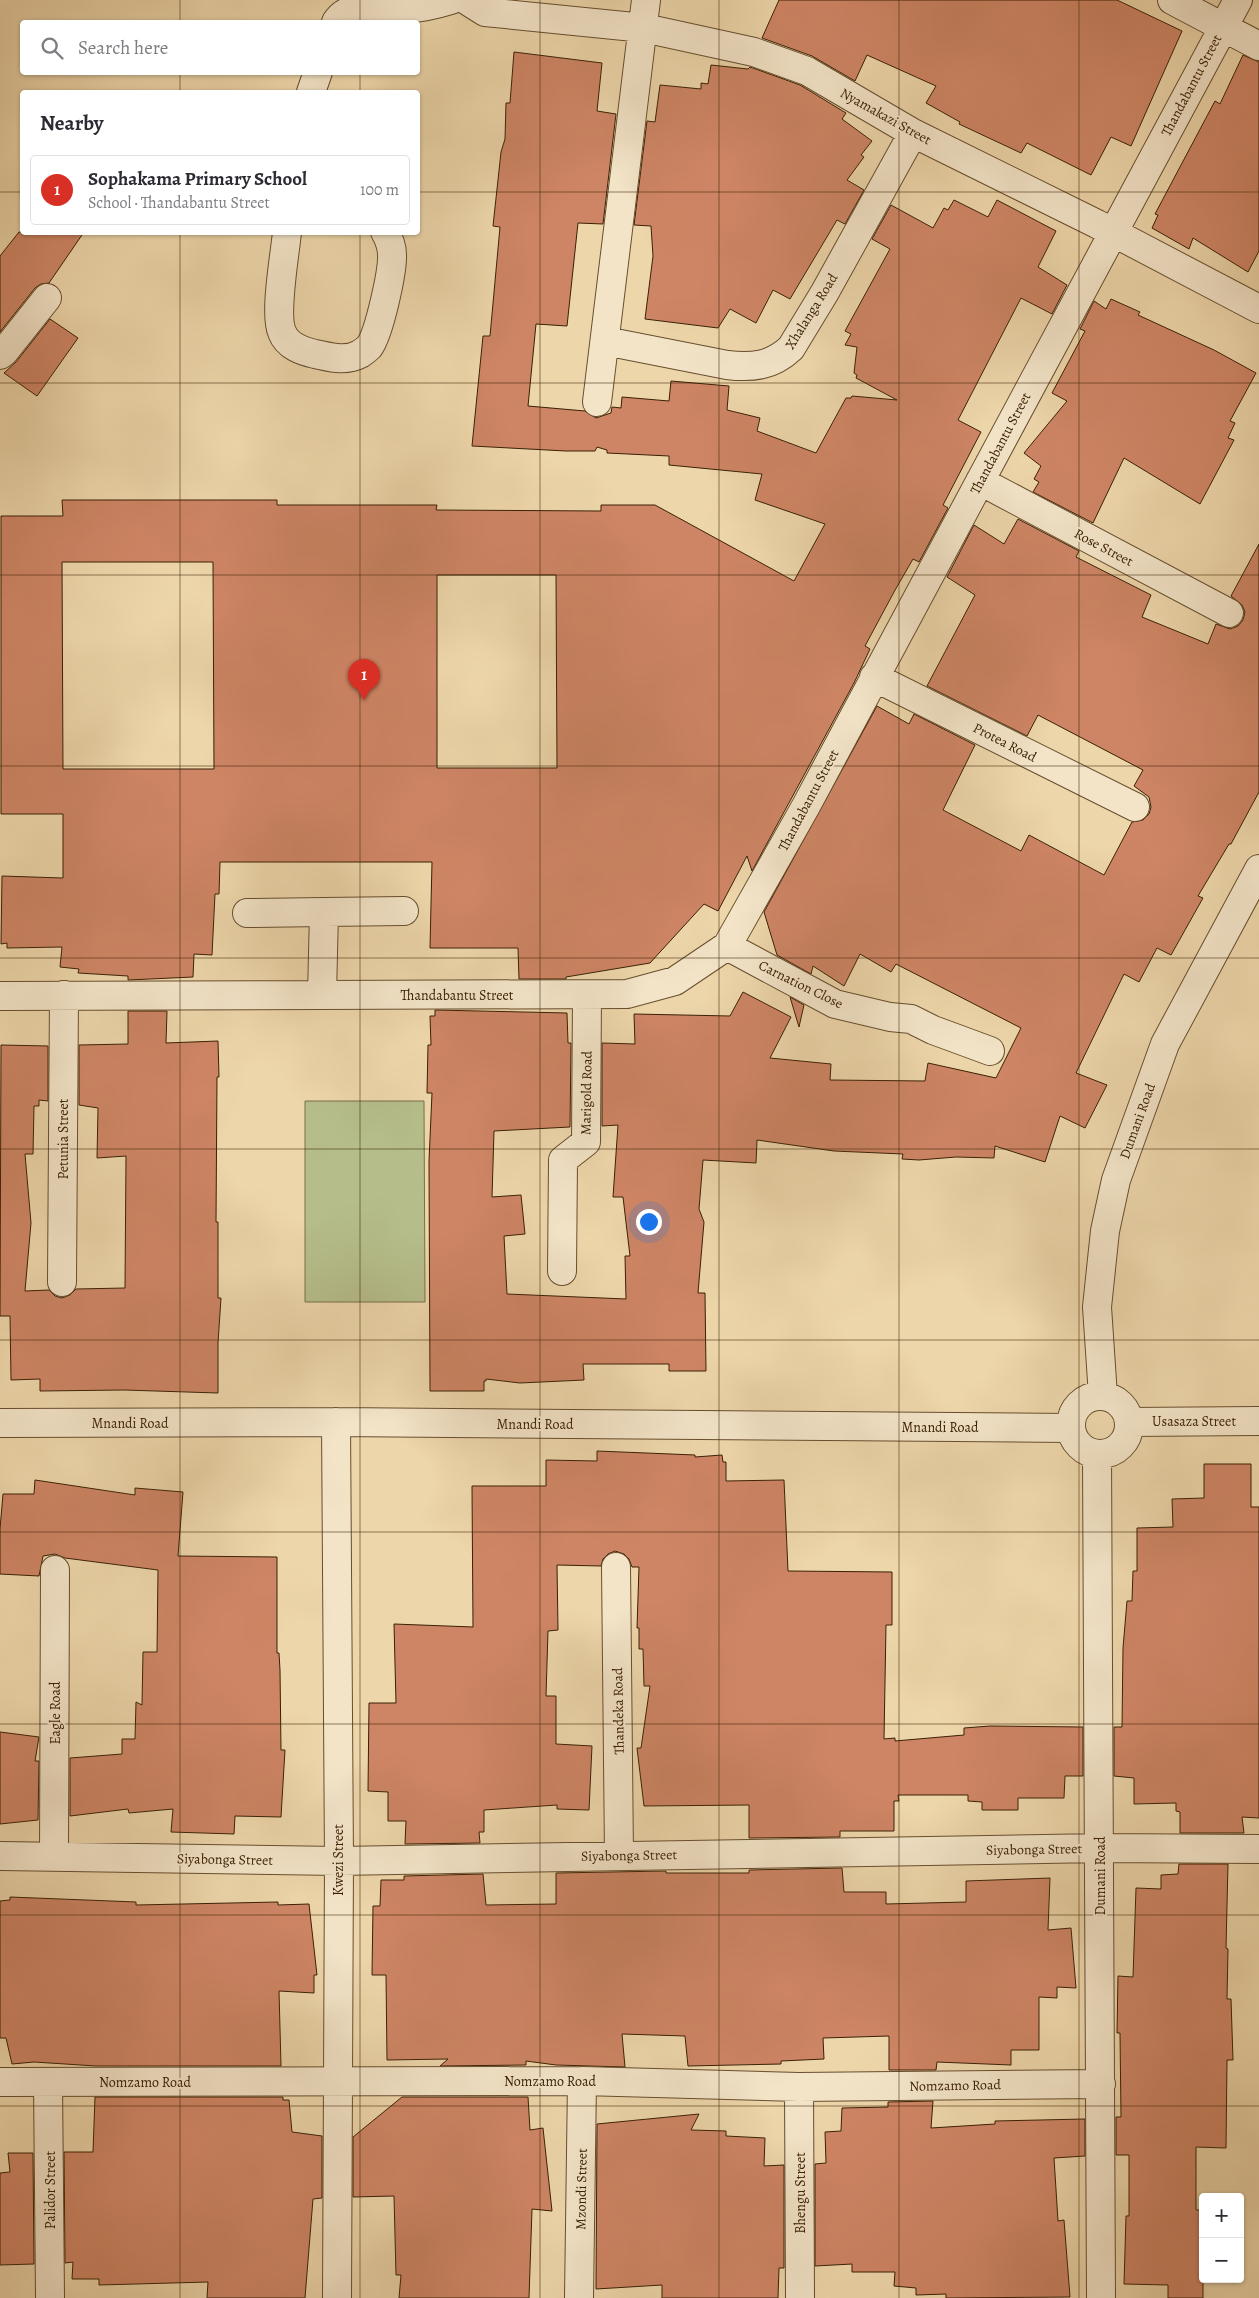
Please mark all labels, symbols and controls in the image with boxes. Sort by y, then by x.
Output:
search box [20,20,420,75]
street label: Thandabantu Street [1157,31,1226,139]
icon: search [38,34,66,62]
text: Search here [78,35,168,61]
street label: Nyamakazi Street [837,84,935,149]
text: Nearby [40,109,103,137]
text: Sophakama Primary School [88,166,307,192]
text: 1 [54,179,60,201]
text: 100 m [360,179,399,201]
text: School · Thandabantu Street [88,192,270,214]
street label: Xhalanga Road [781,269,843,353]
street label: Thandabantu Street [966,389,1035,497]
street label: Rose Street [1071,524,1137,571]
pin: 1 [348,659,380,700]
street label: Protea Road [970,718,1040,767]
street label: Thandabantu Street [774,746,843,854]
street label: Carnation Close [755,956,846,1013]
street label: Thandabantu Street [401,986,514,1005]
street label: Marigold Road [576,1050,597,1135]
street label: Dumani Road [1115,1080,1160,1162]
street label: Petunia Street [54,1098,73,1179]
your location [636,1209,662,1235]
street label: Usasaza Street [1152,1412,1236,1431]
street label: Mnandi Road [92,1414,169,1433]
street label: Mnandi Road [497,1415,574,1434]
street label: Mnandi Road [902,1418,979,1437]
street label: Thandeka Road [608,1667,629,1755]
street label: Eagle Road [46,1681,65,1745]
street label: Kwezi Street [329,1824,348,1896]
street label: Dumani Road [1091,1836,1110,1916]
street label: Siyabonga Street [986,1839,1083,1860]
street label: Siyabonga Street [581,1845,678,1866]
street label: Siyabonga Street [177,1849,274,1870]
street label: Nomzamo Road [504,2072,596,2091]
street label: Nomzamo Road [99,2073,191,2092]
street label: Nomzamo Road [909,2075,1002,2096]
street label: Mzondi Street [571,2148,592,2230]
street label: Palidor Street [41,2150,60,2229]
street label: Bhengu Street [791,2152,810,2234]
map controls [1199,2193,1244,2283]
button: + [1199,2193,1244,2238]
button: − [1199,2238,1244,2283]

